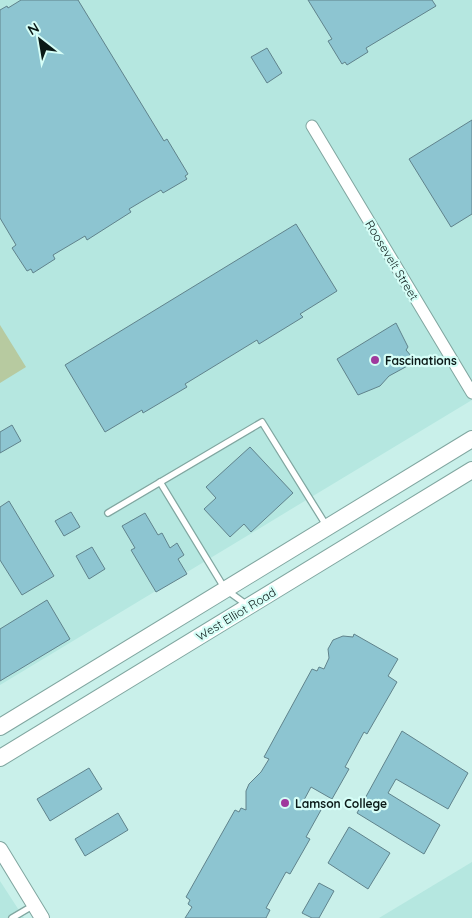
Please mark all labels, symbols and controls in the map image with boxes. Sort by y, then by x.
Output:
north arrow [15,15,65,65]
text: N [24,18,42,39]
street label: Roosevelt Street [362,217,422,303]
place label: Fascinations [385,353,457,368]
marker: Fascinations [369,354,381,366]
street label: West Elliot Road [193,584,279,644]
place label: Lamson College [295,796,387,811]
marker: Lamson College [279,797,291,809]

